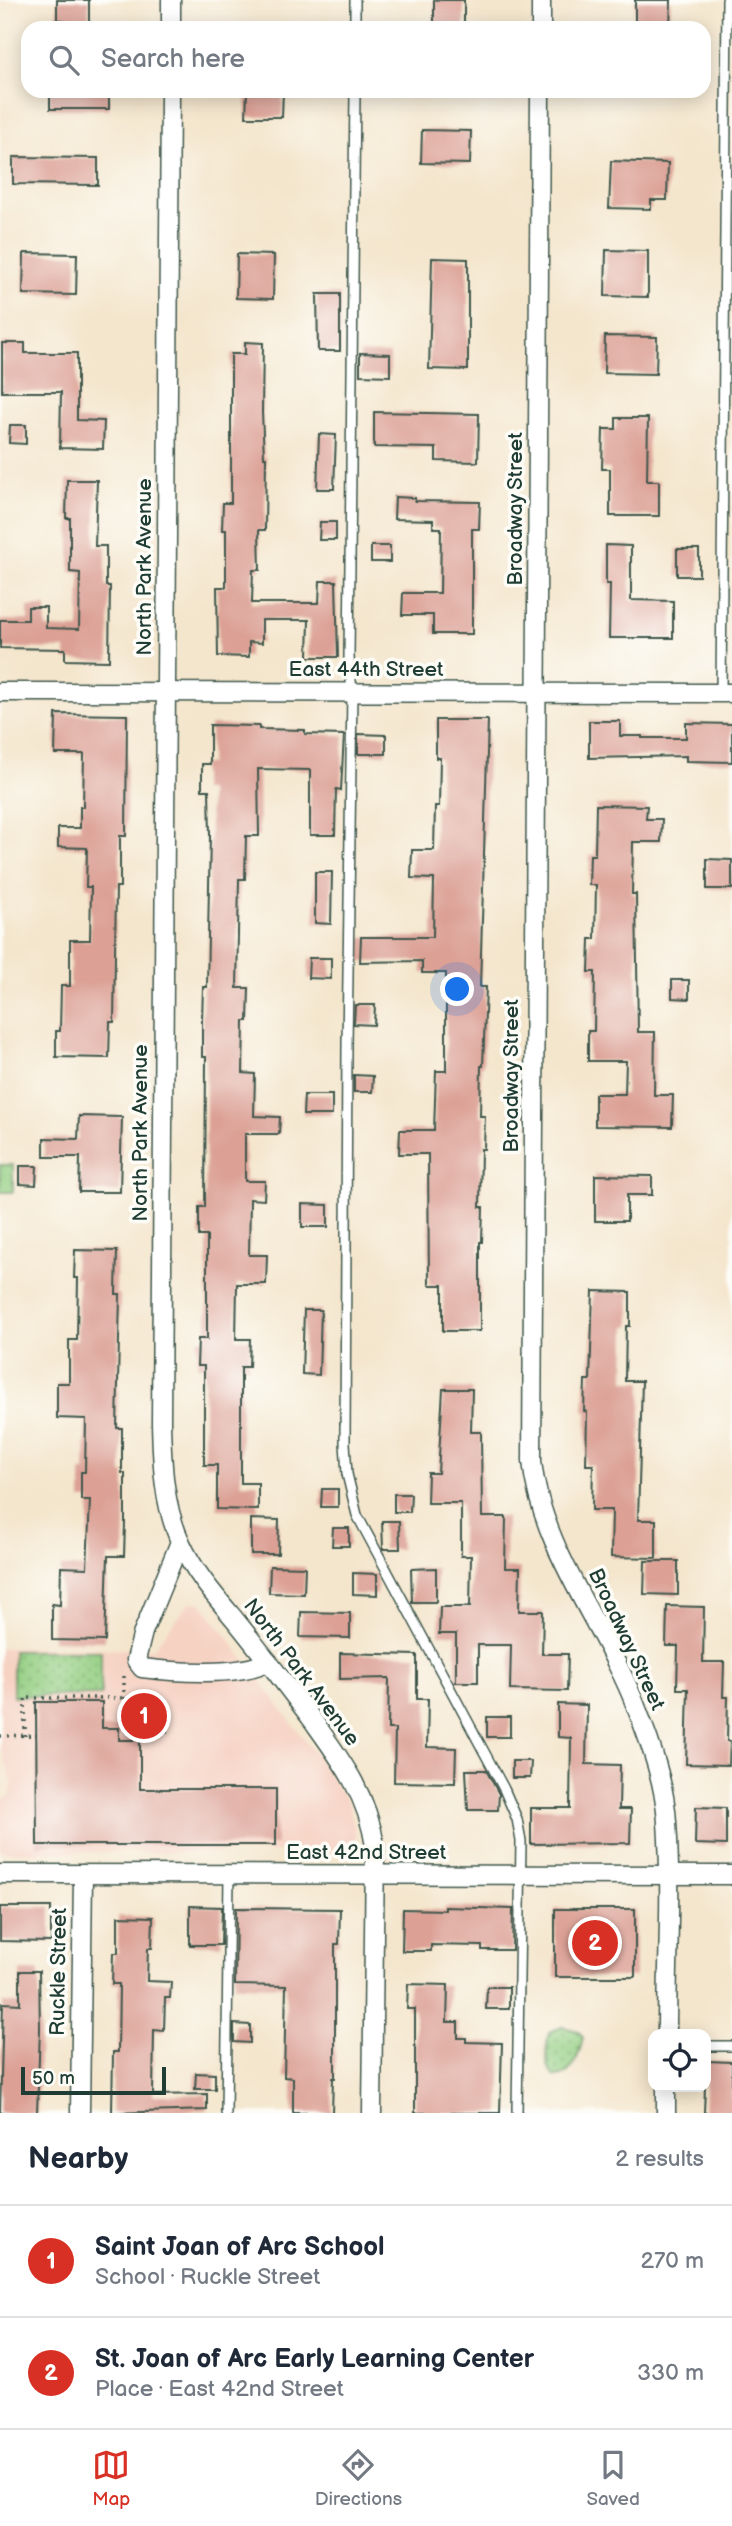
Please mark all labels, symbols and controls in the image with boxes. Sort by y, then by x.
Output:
search box [21,21,711,98]
icon: search [45,41,83,79]
text: Search here [101,44,245,75]
street label: Broadway Street [503,432,528,586]
street label: North Park Avenue [132,478,157,656]
street label: East 44th Street [289,657,444,682]
your location [440,972,474,1006]
street label: Broadway Street [499,999,524,1153]
street label: North Park Avenue [128,1044,153,1222]
street label: Broadway Street [583,1564,671,1715]
street label: North Park Avenue [238,1594,365,1751]
pin: 1 [121,1690,167,1742]
street label: East 42nd Street [286,1840,447,1865]
street label: Ruckle Street [45,1907,72,2036]
pin: 2 [572,1917,618,1969]
map controls [648,2029,711,2092]
button: locate [648,2029,711,2092]
scale bar [21,2064,166,2096]
text: 50 m [32,2067,75,2090]
text: Nearby [28,2141,128,2177]
text: 2 results [615,2145,704,2173]
text: Saint Joan of Arc School [95,2232,385,2263]
text: 1 [46,2247,56,2275]
text: 270 m [640,2247,704,2275]
text: School · Ruckle Street [95,2263,320,2291]
text: St. Joan of Arc Early Learning Center [95,2344,534,2375]
text: 2 [44,2359,58,2387]
text: 330 m [637,2359,704,2387]
text: Place · East 42nd Street [95,2375,344,2403]
tab: Map [92,2446,130,2511]
tab: Directions [315,2446,402,2511]
tab: Saved [586,2446,640,2511]

